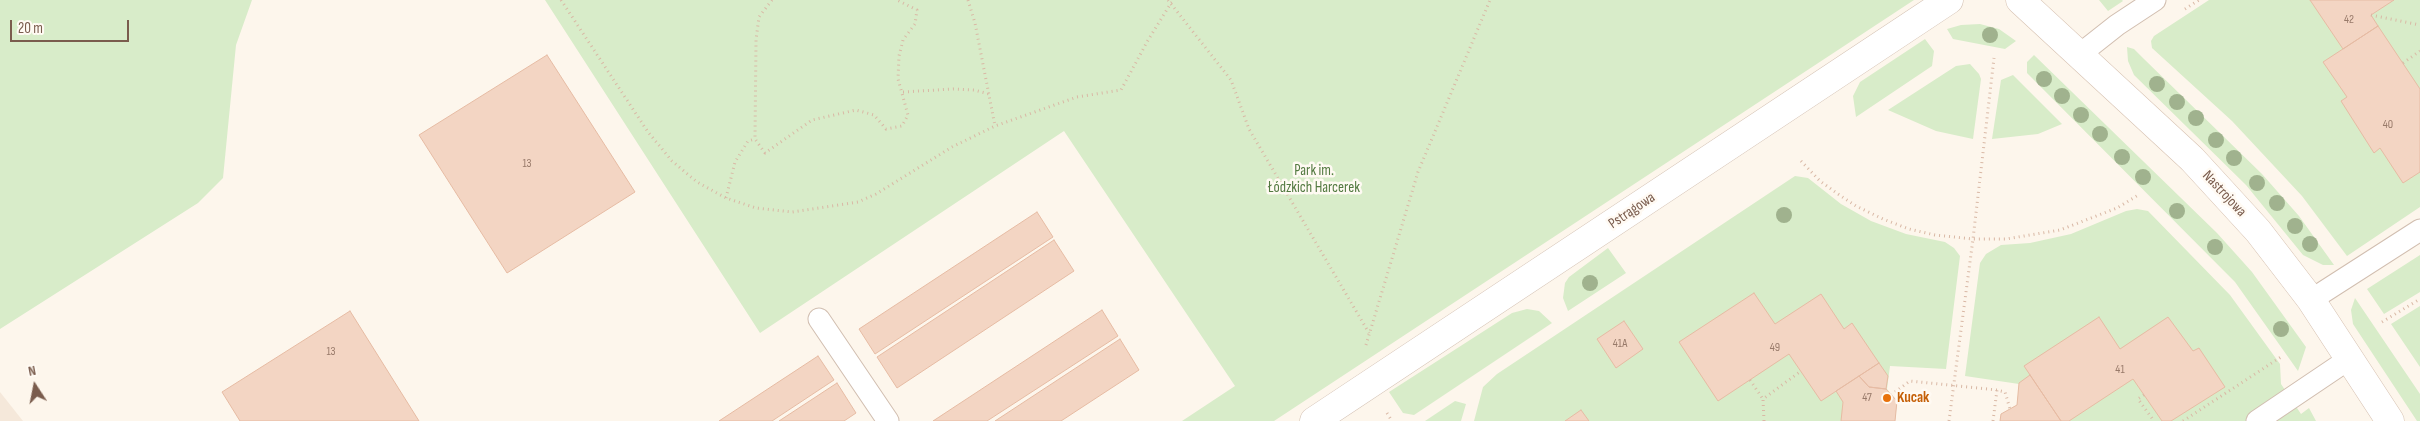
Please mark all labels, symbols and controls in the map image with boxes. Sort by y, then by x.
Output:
scale bar [12,10,131,42]
house number: 42 [2344,13,2354,27]
text: 20 m [18,19,43,38]
house number: 40 [2383,118,2393,132]
house number: 13 [522,157,532,171]
park label: Park im. Łódzkich Harcerek [1268,162,1360,197]
street label: Nastrojowa [2198,167,2250,221]
street label: Pstrągowa [1605,189,1659,233]
house number: 41A [1613,337,1627,351]
house number: 49 [1770,341,1780,355]
house number: 13 [326,345,336,359]
north arrow [10,361,60,411]
text: N [27,362,37,380]
house number: 41 [2115,363,2125,377]
place label: Kucak [1897,389,1929,407]
house number: 47 [1862,391,1872,405]
marker: Kucak [1881,392,1893,404]

